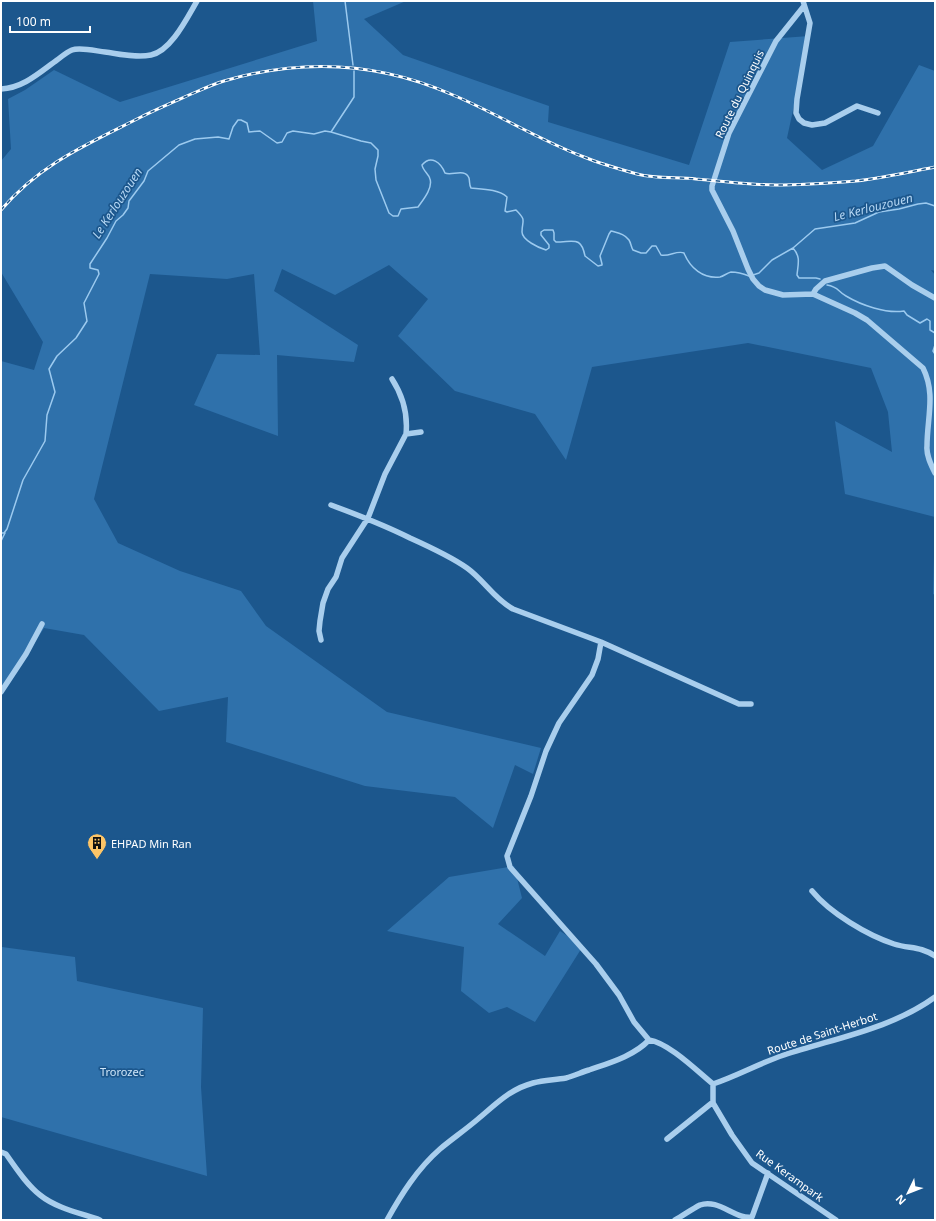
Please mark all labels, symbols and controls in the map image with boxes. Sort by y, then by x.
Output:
scale bar [10,8,90,34]
text: 100 m [16,13,51,30]
street label: Route du Quinquis [711,47,767,141]
water label: Le Kerlouzouen [88,164,146,242]
water label: Le Kerlouzouen [832,189,914,225]
building icon: EHPAD Min Ran [86,832,108,860]
place label: EHPAD Min Ran [111,836,192,851]
street label: Route de Saint-Herbot [765,1008,879,1058]
park label: Trorozec [100,1064,144,1079]
street label: Rue Kerampark [753,1145,827,1205]
north arrow [888,1173,928,1213]
text: N [892,1192,909,1209]

